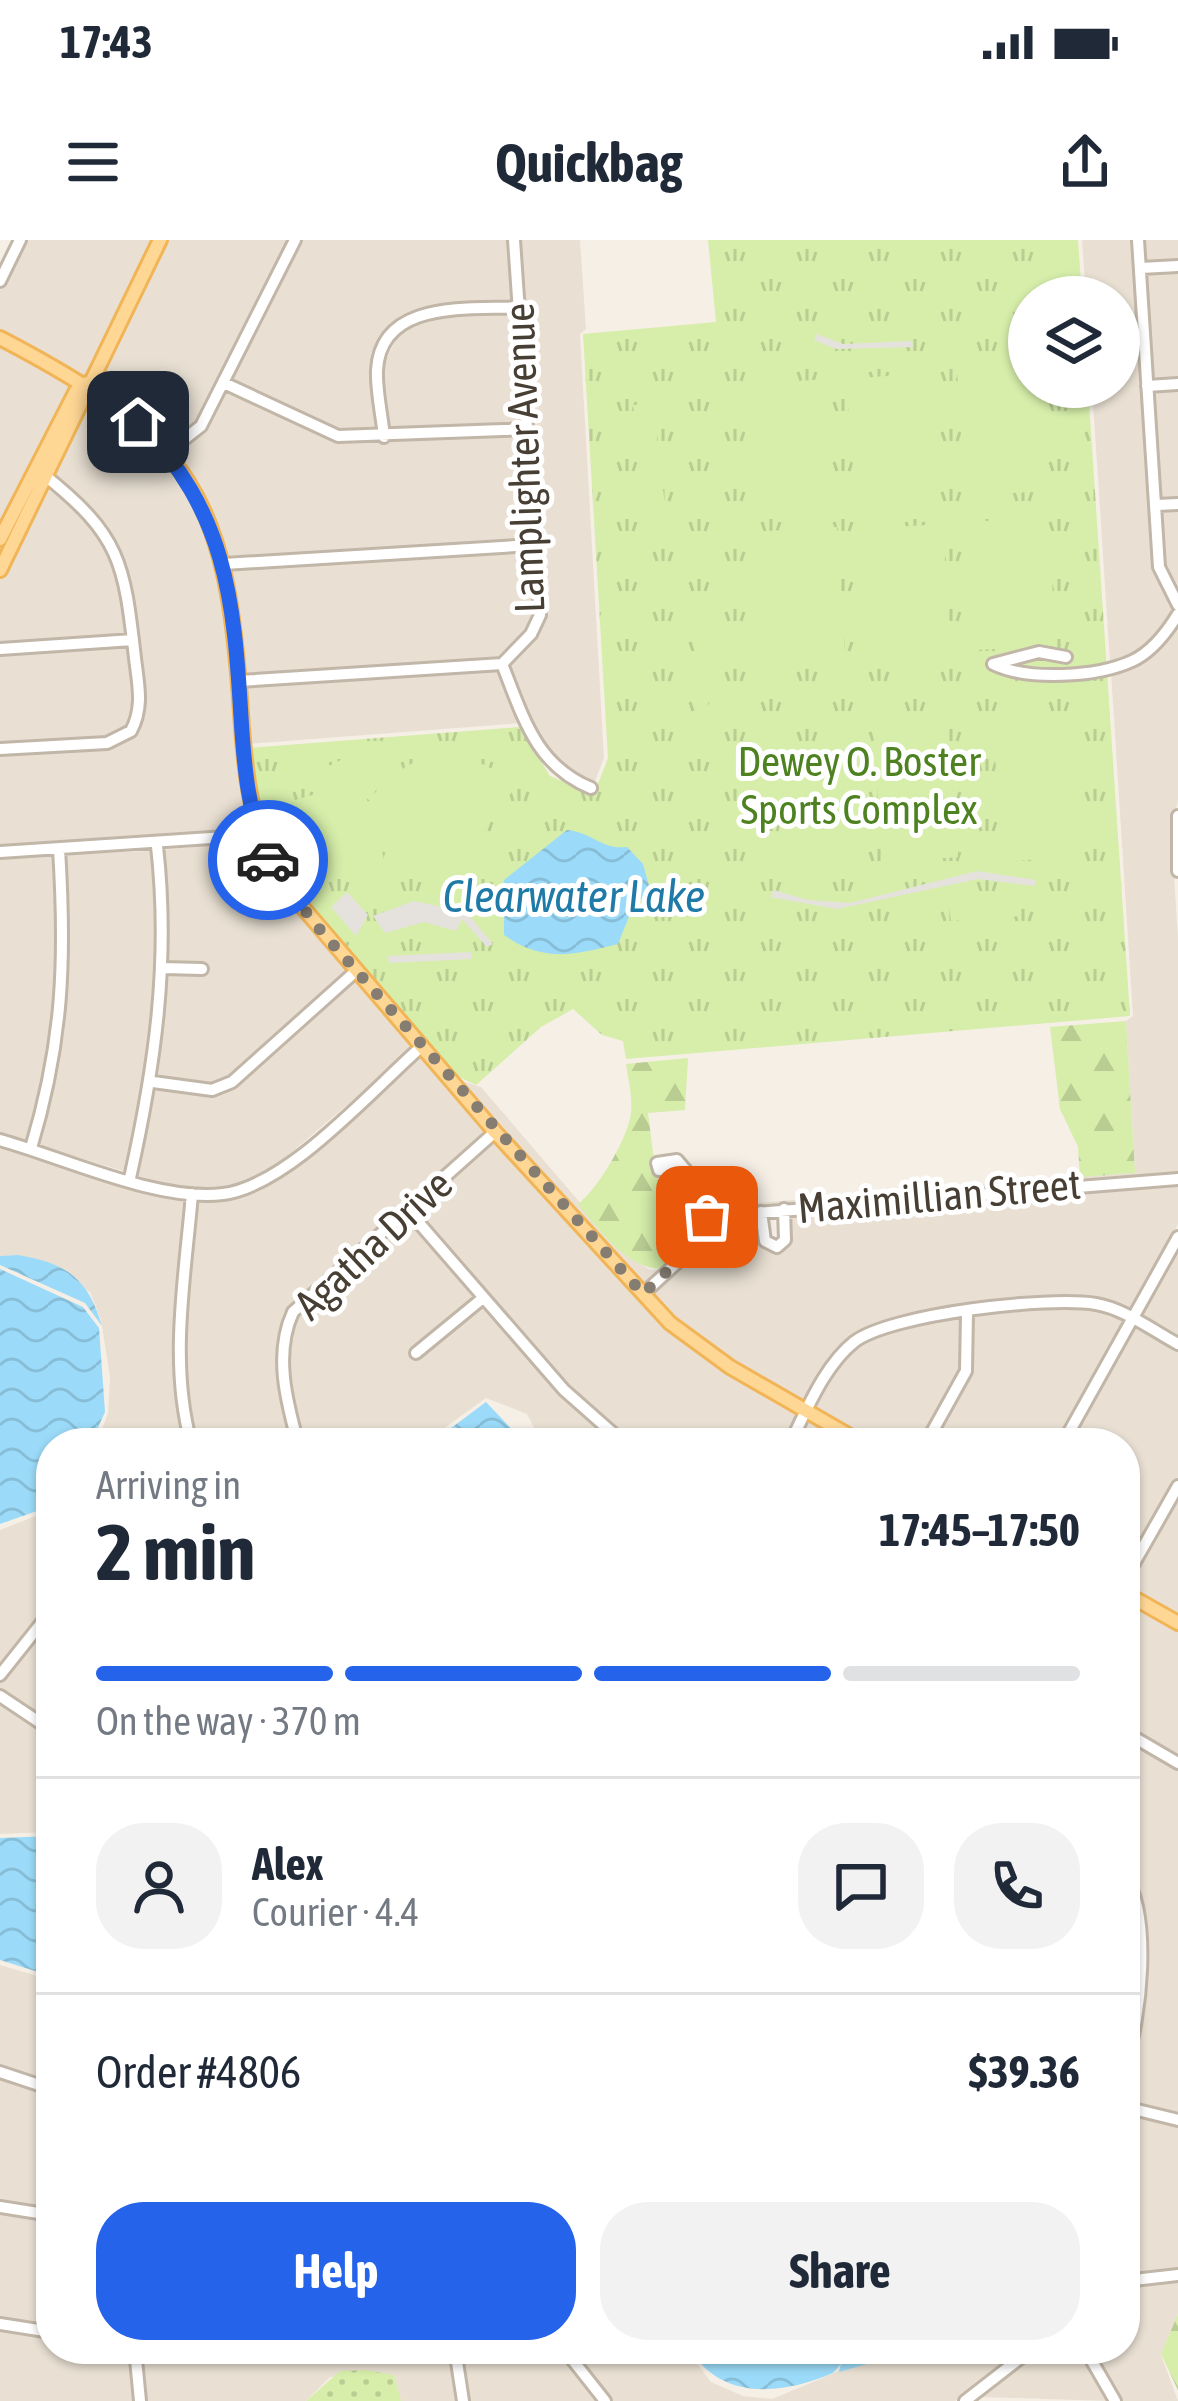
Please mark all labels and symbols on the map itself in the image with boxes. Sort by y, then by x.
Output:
street label: Lamplighter Avenue [495,302,553,614]
pin [87,371,189,473]
park label: Dewey O. Boster Sports Complex [737,737,981,833]
courier [208,800,328,920]
water label: Clearwater Lake [443,870,705,922]
street label: Agatha Drive [285,1159,461,1329]
street label: Maximillian Street [795,1160,1083,1232]
pin [656,1166,758,1268]

